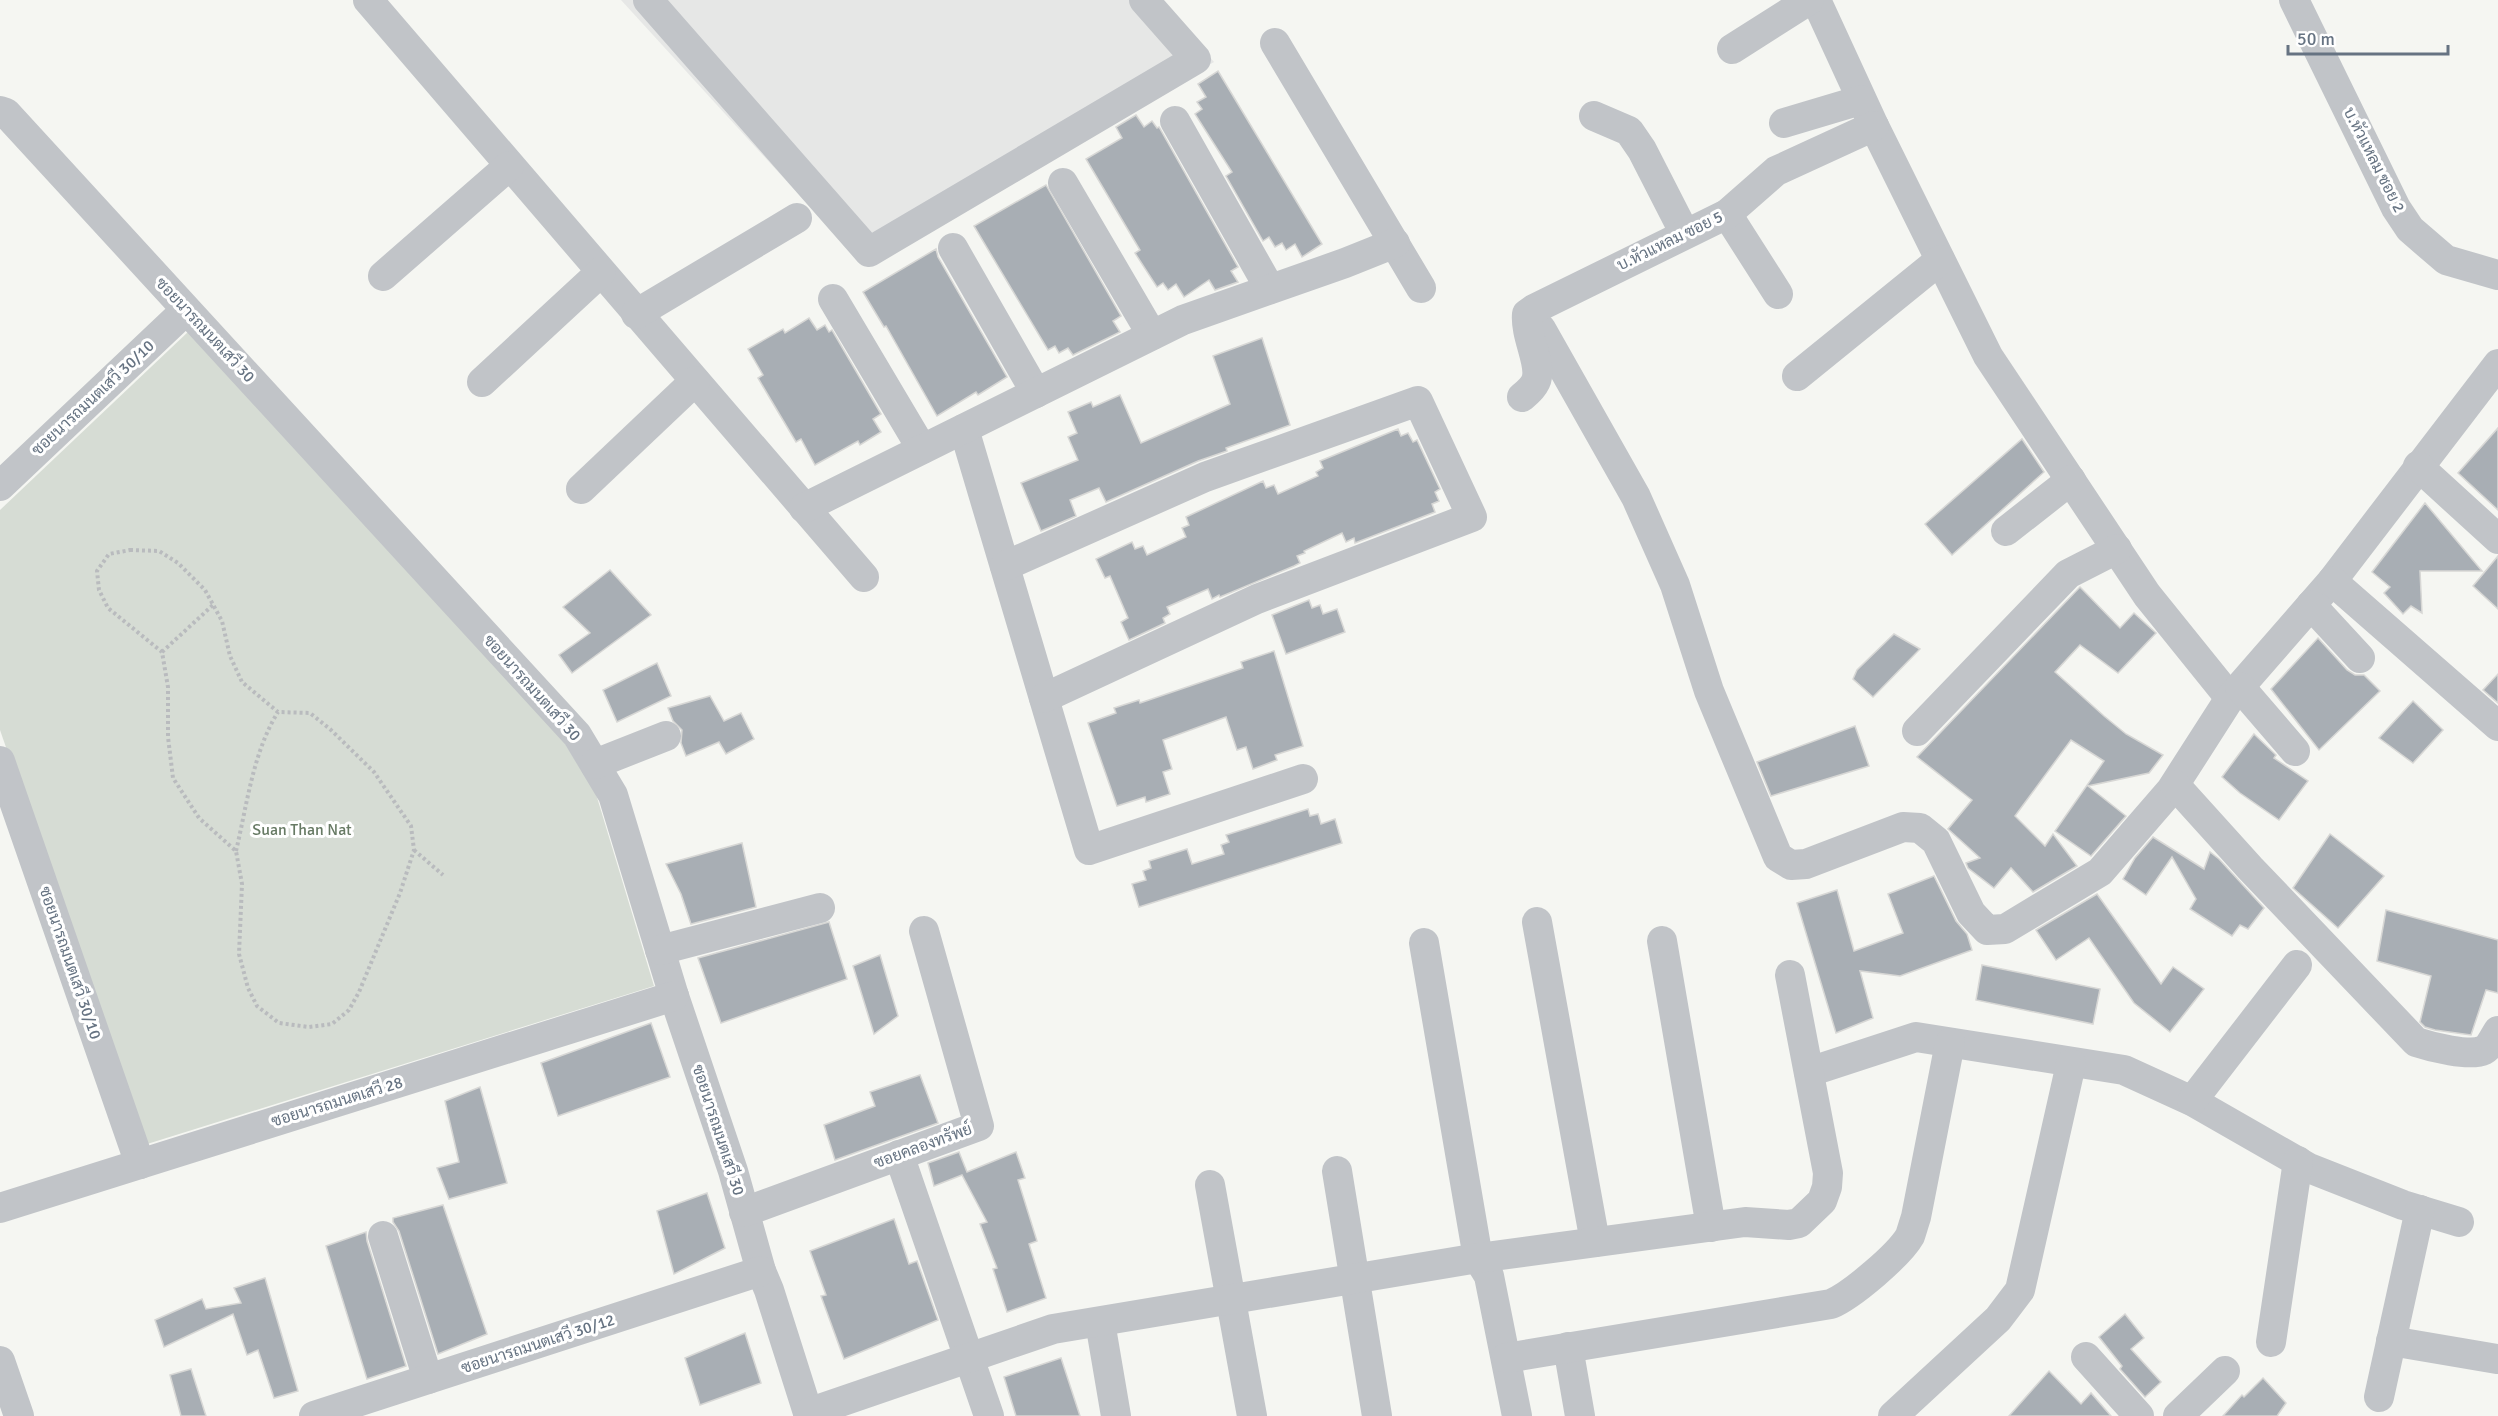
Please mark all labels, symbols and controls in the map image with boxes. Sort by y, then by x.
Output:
scale bar [2288,18,2448,56]
text: 50 m [2297,28,2335,50]
street label: บ.หัวแหลม ซอย 2 [2339,104,2410,216]
street label: บ.หัวแหลม ซอย 5 [1613,206,1726,275]
street label: ซอยนารถมนตเสวี 30 [151,272,260,387]
street label: ซอยนารถมนตเสวี 30/10 [26,335,158,460]
street label: ซอยนารถมนตเสวี 30 [479,629,587,745]
park label: Suan Than Nat [252,820,352,840]
street label: ซอยนารถมนตเสวี 30/10 [34,883,107,1042]
street label: ซอยนารถมนตเสวี 30 [687,1061,750,1198]
street label: ซอยนารถมนตเสวี 28 [268,1071,405,1131]
street label: ซอยคลองทรัพย์ [870,1116,975,1173]
street label: ซอยนารถมนตเสวี 30/12 [458,1308,617,1378]

